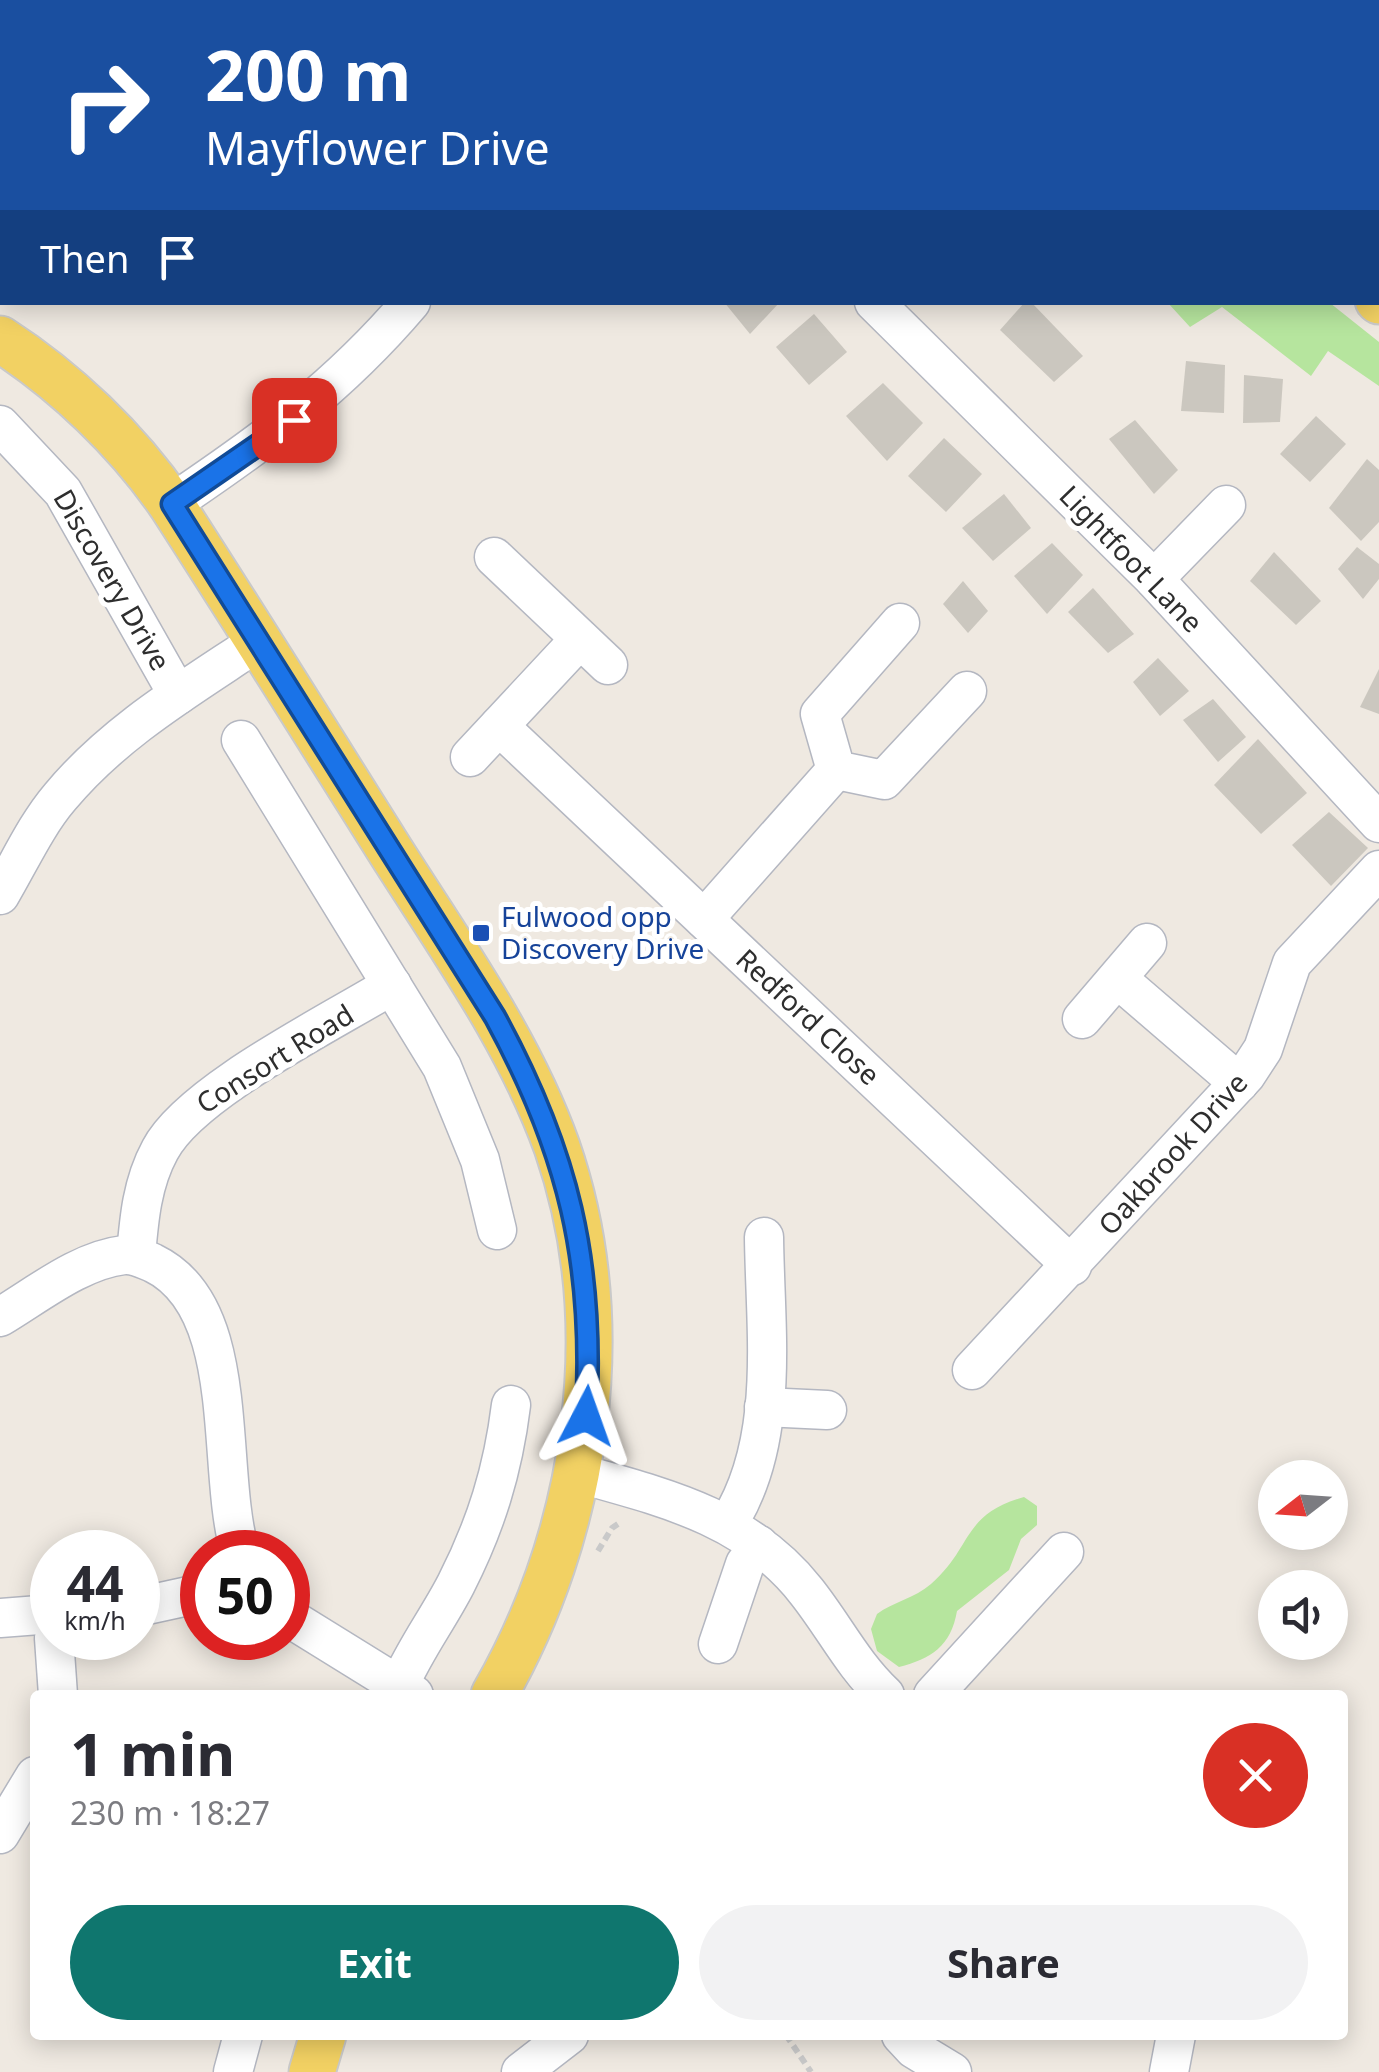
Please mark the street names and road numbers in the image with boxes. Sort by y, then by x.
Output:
street label: Lightfoot Lane [1052,476,1212,640]
street label: Discovery Drive [46,482,180,677]
street label: Redford Close [729,940,889,1093]
street label: Consort Road [189,995,360,1122]
street label: Oakbrook Drive [1089,1064,1255,1243]

